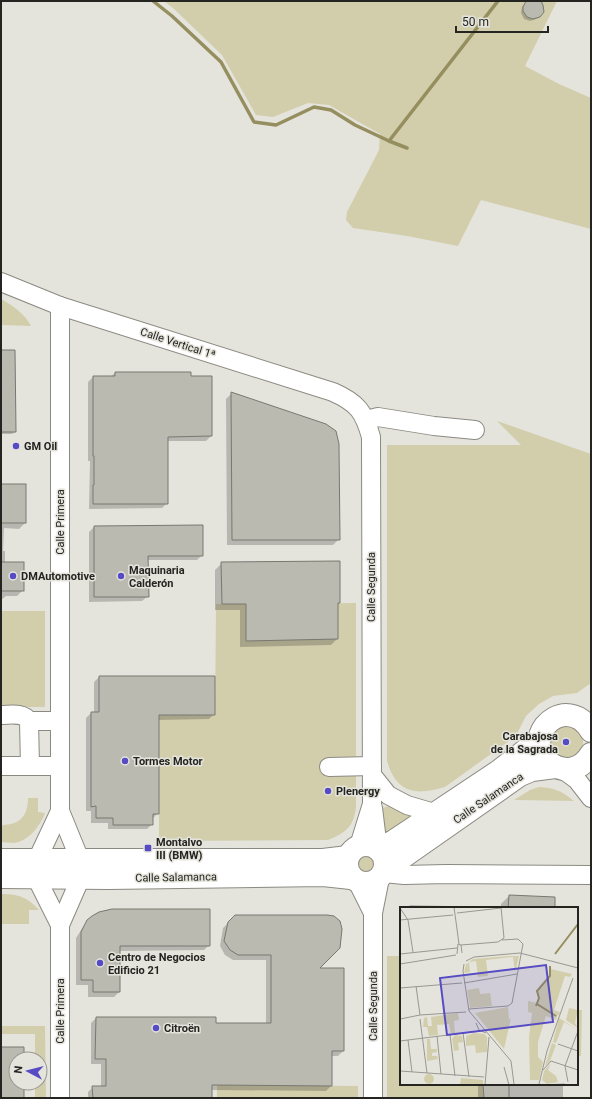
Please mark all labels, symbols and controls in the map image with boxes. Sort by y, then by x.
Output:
scale bar [456,8,548,34]
text: 50 m [462,15,489,29]
street label: Calle Vertical 1ª [139,325,217,362]
place label: GM Oil [24,440,57,453]
marker: GM Oil [11,441,21,451]
street label: Calle Primera [54,489,67,555]
street label: Calle Segunda [365,552,378,622]
place label: Maquinaria Calderón [129,564,185,590]
place label: DMAutomotive [21,570,95,583]
marker: DMAutomotive [8,571,18,581]
marker: Maquinaria Calderón [116,571,126,581]
place label: Carabajosa de la Sagrada [491,730,558,756]
marker: Carabajosa de la Sagrada [561,737,571,747]
place label: Tormes Motor [133,755,203,768]
marker: Tormes Motor [120,756,130,766]
street label: Calle Salamanca [451,770,526,827]
place label: Plenergy [336,785,380,798]
marker: Plenergy [323,786,333,796]
place label: Montalvo III (BMW) [156,836,203,862]
marker: Montalvo III (BMW) [143,843,153,853]
street label: Calle Salamanca [135,870,217,885]
inset map [400,907,578,1085]
place label: Centro de Negocios Edificio 21 [108,951,206,977]
marker: Centro de Negocios Edificio 21 [95,958,105,968]
street label: Calle Segunda [367,971,380,1041]
street label: Calle Primera [54,978,67,1044]
place label: Citroën [164,1022,200,1035]
marker: Citroën [151,1023,161,1033]
north arrow [8,1051,48,1091]
text: N [12,1065,26,1074]

